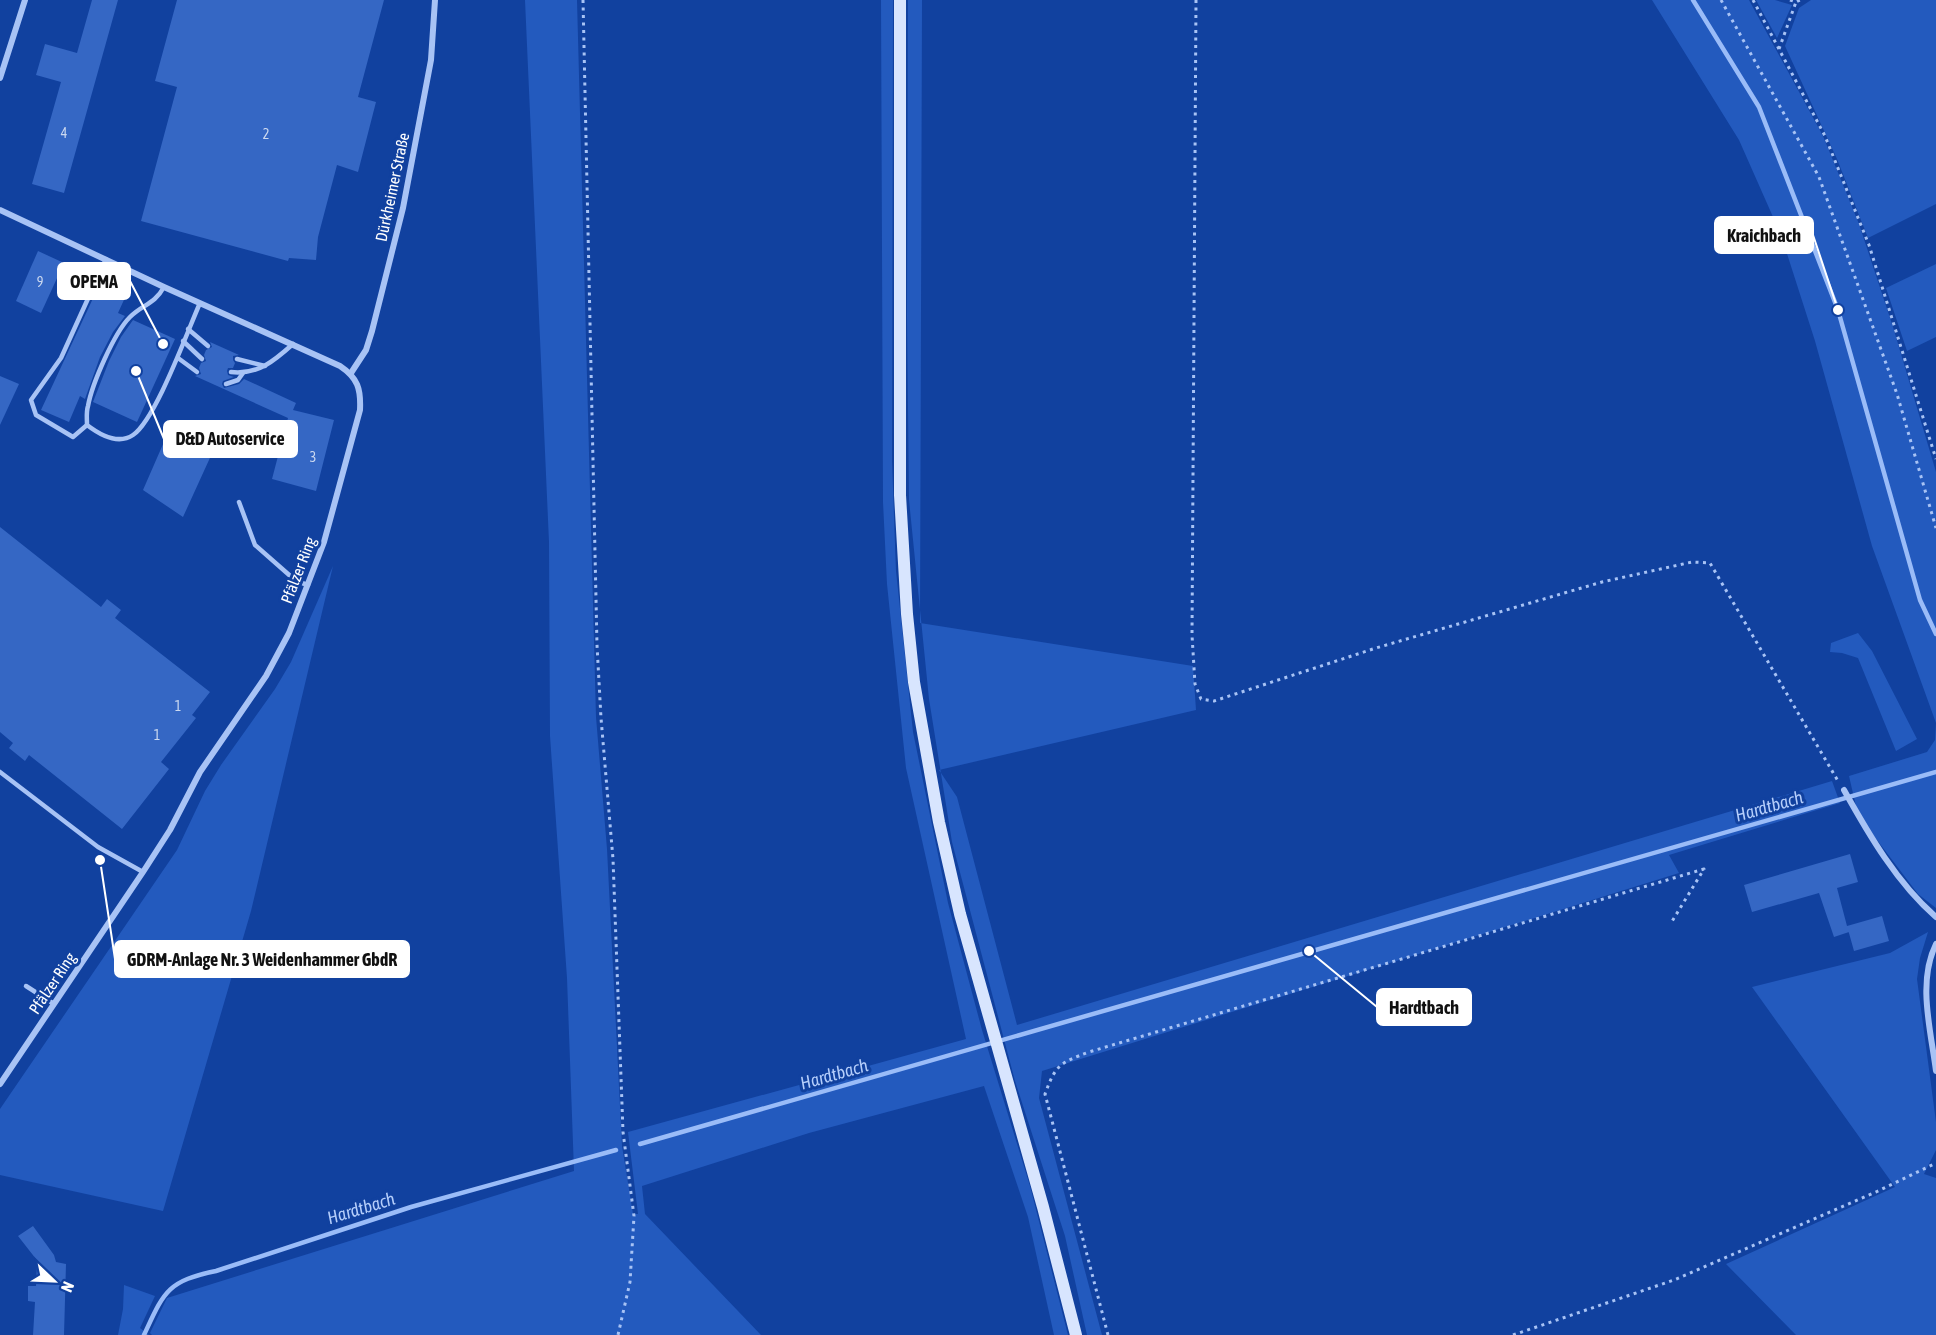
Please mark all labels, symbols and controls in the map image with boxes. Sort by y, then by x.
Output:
house number: 4 [61,125,68,141]
house number: 2 [263,126,269,142]
street label: Dürkheimer Straße [372,131,412,243]
callout: Kraichbach [1715,217,1813,253]
text: Kraichbach [1727,225,1801,246]
callout: OPEMA [58,263,130,299]
text: OPEMA [70,271,118,292]
house number: 9 [37,274,43,290]
callout: D&D Autoservice [164,421,297,457]
text: D&D Autoservice [175,428,285,449]
house number: 3 [310,449,316,465]
street label: Pfälzer Ring [277,534,320,606]
house number: 1 [175,698,181,714]
house number: 1 [154,727,160,743]
water label: Hardtbach [1733,786,1806,826]
callout: GDRM-Anlage Nr. 3 Weidenhammer GbdR [115,941,409,977]
street label: Pfälzer Ring [25,949,80,1018]
text: GDRM-Anlage Nr. 3 Weidenhammer GbdR [127,949,397,970]
callout: Hardtbach [1377,989,1471,1025]
text: Hardtbach [1389,997,1459,1018]
water label: Hardtbach [798,1054,871,1094]
water label: Hardtbach [325,1188,398,1228]
north arrow [24,1251,84,1311]
text: N [58,1279,78,1295]

